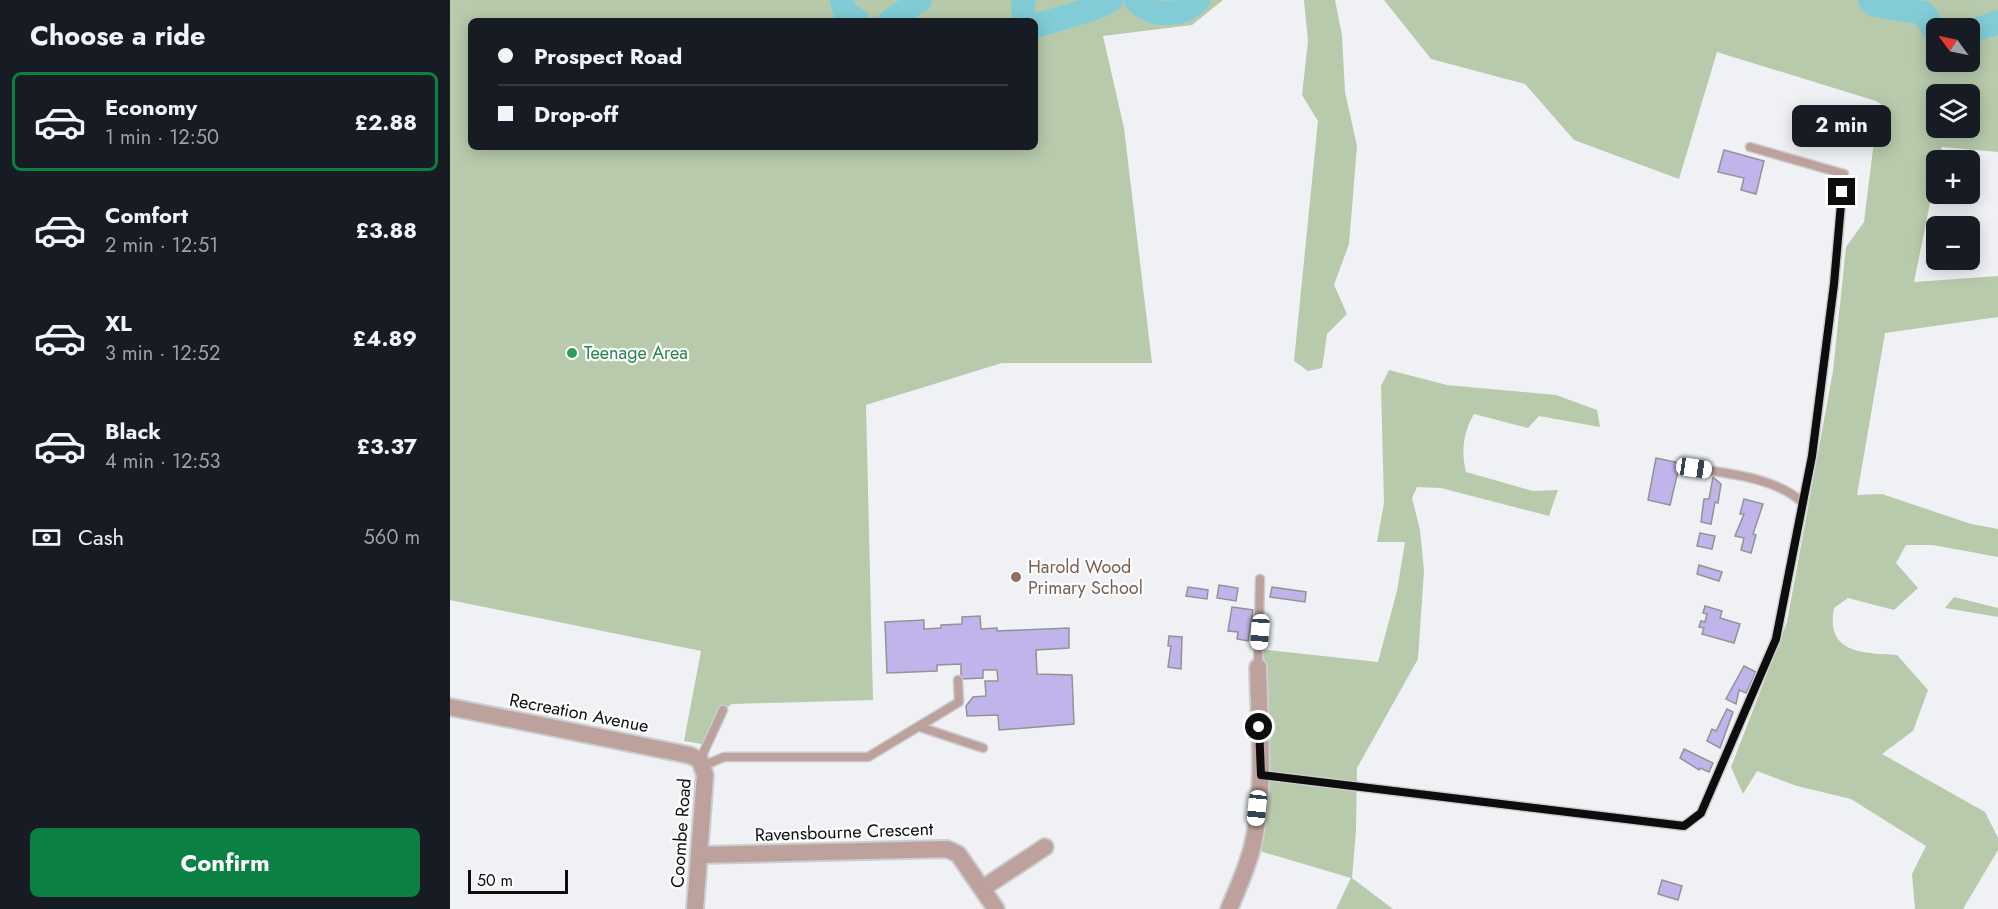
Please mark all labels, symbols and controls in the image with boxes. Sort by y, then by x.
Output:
text: Choose a ride [30,16,205,55]
north arrow [1926,18,1980,72]
map controls [1926,18,1980,270]
text: Prospect Road [534,40,682,72]
button: layers [1926,84,1980,138]
text: Economy [105,91,197,123]
icon: car [33,95,87,149]
text: Drop-off [534,98,618,130]
callout: 2 min [1792,105,1892,147]
text: £2.88 [354,106,417,138]
text: 2 min [1815,111,1868,140]
text: 1 min · 12:50 [105,123,219,152]
button: + [1926,150,1980,204]
route end [1828,178,1855,205]
text: Comfort [105,199,188,231]
icon: car [33,203,87,257]
text: £3.88 [356,214,417,246]
button: − [1926,216,1980,270]
text: 2 min · 12:51 [105,231,218,260]
text: XL [105,307,132,339]
icon: car [33,311,87,365]
text: £4.89 [353,322,417,354]
text: 3 min · 12:52 [105,339,220,368]
place label: Teenage Area [584,340,688,366]
marker: Teenage Area [565,346,579,360]
text: Black [105,415,161,447]
icon: car [33,419,87,473]
text: £3.37 [357,430,417,462]
text: 4 min · 12:53 [105,447,221,476]
car [1675,457,1713,479]
icon: cash [30,521,63,554]
text: Cash [78,521,124,553]
text: 560 m [364,523,420,552]
place label: Harold Wood Primary School [1028,554,1143,601]
marker: Harold Wood Primary School [1009,570,1023,584]
car [1250,613,1270,651]
street label: Recreation Avenue [507,687,651,739]
route start [1245,713,1272,740]
street label: Coombe Road [664,777,698,889]
car [1246,789,1268,827]
street label: Ravensbourne Crescent [754,816,934,848]
button: Confirm [30,828,420,897]
scale bar [468,867,568,894]
text: 50 m [477,869,513,892]

